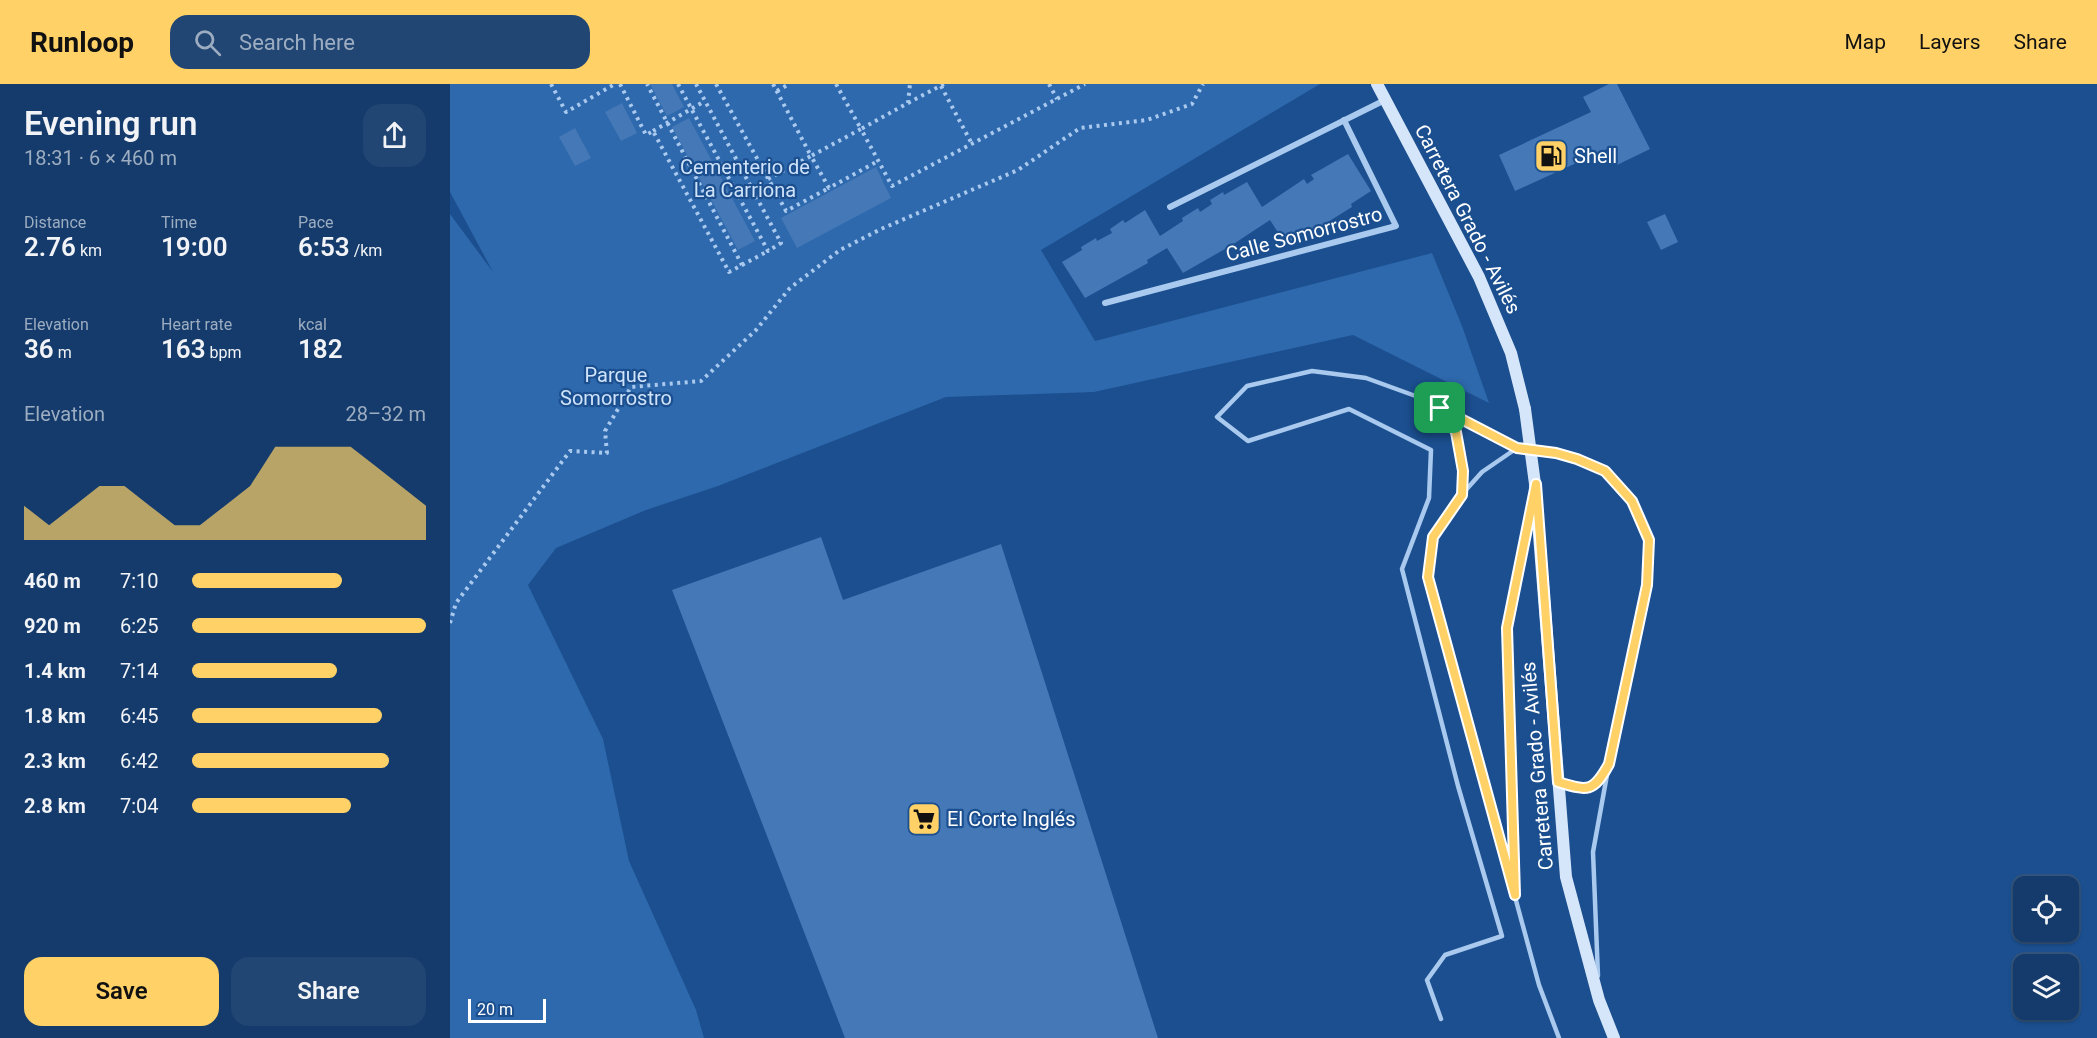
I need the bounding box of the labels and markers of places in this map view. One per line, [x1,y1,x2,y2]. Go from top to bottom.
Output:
fuel station icon: Shell [1533,138,1569,174]
place label: Shell [1574,144,1617,168]
pin [1414,382,1465,433]
supermarket icon: El Corte Inglés [906,801,942,837]
place label: El Corte Inglés [947,807,1076,831]

